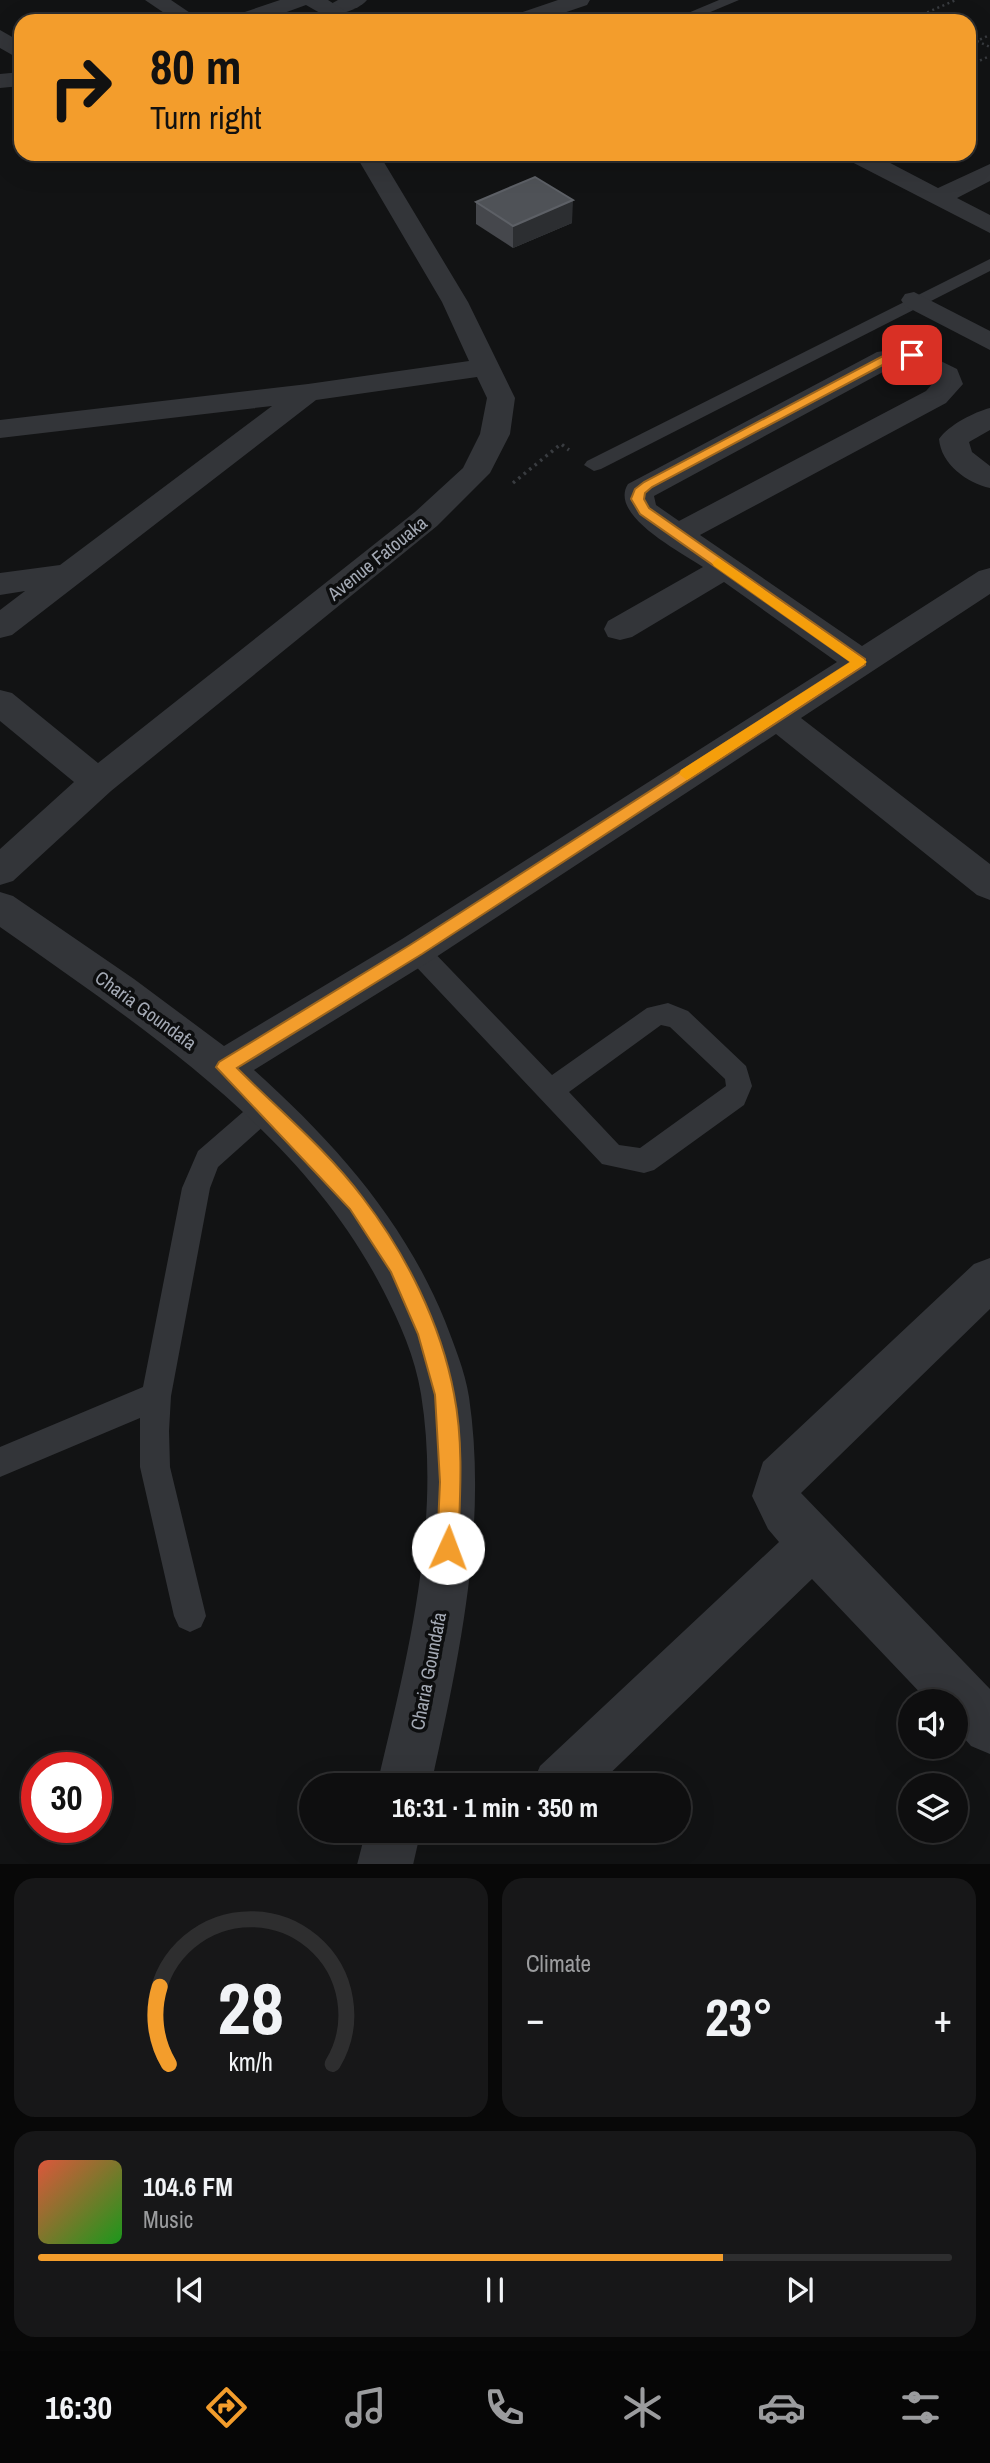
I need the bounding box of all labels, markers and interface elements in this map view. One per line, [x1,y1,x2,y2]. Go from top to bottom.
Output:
text: 80 m [150,33,242,99]
icon: right [35,42,126,133]
text: Turn right [150,96,262,139]
pin [882,325,942,385]
icon: arrive [893,336,931,374]
street label: Avenue Fatouaka [321,510,432,607]
street label: Charia Goundafa [90,964,202,1056]
position arrow [411,1511,485,1585]
street label: Charia Goundafa [404,1610,452,1732]
map controls [898,1689,968,1843]
button: sound [898,1689,968,1759]
speed limit sign: 30 [21,1752,112,1843]
button: layers [898,1773,968,1843]
text: 16:31 · 1 min · 350 m [392,1790,598,1825]
text: Climate [526,1948,591,1979]
text: 28 [218,1959,284,2057]
text: 23° [705,1982,773,2052]
text: − [526,1993,544,2044]
text: + [934,1993,952,2044]
text: km/h [229,2044,273,2078]
text: 104.6 FM [143,2169,233,2204]
text: Music [143,2204,193,2235]
icon: previous [171,2271,209,2309]
icon: pause [476,2271,514,2309]
icon: next [781,2271,819,2309]
icon: directions [202,2383,251,2432]
icon: music [341,2383,390,2432]
icon: phone [480,2383,529,2432]
icon: climate [618,2383,667,2432]
icon: car [757,2383,806,2432]
icon: filters [896,2383,945,2432]
text: 16:30 [45,2386,112,2429]

